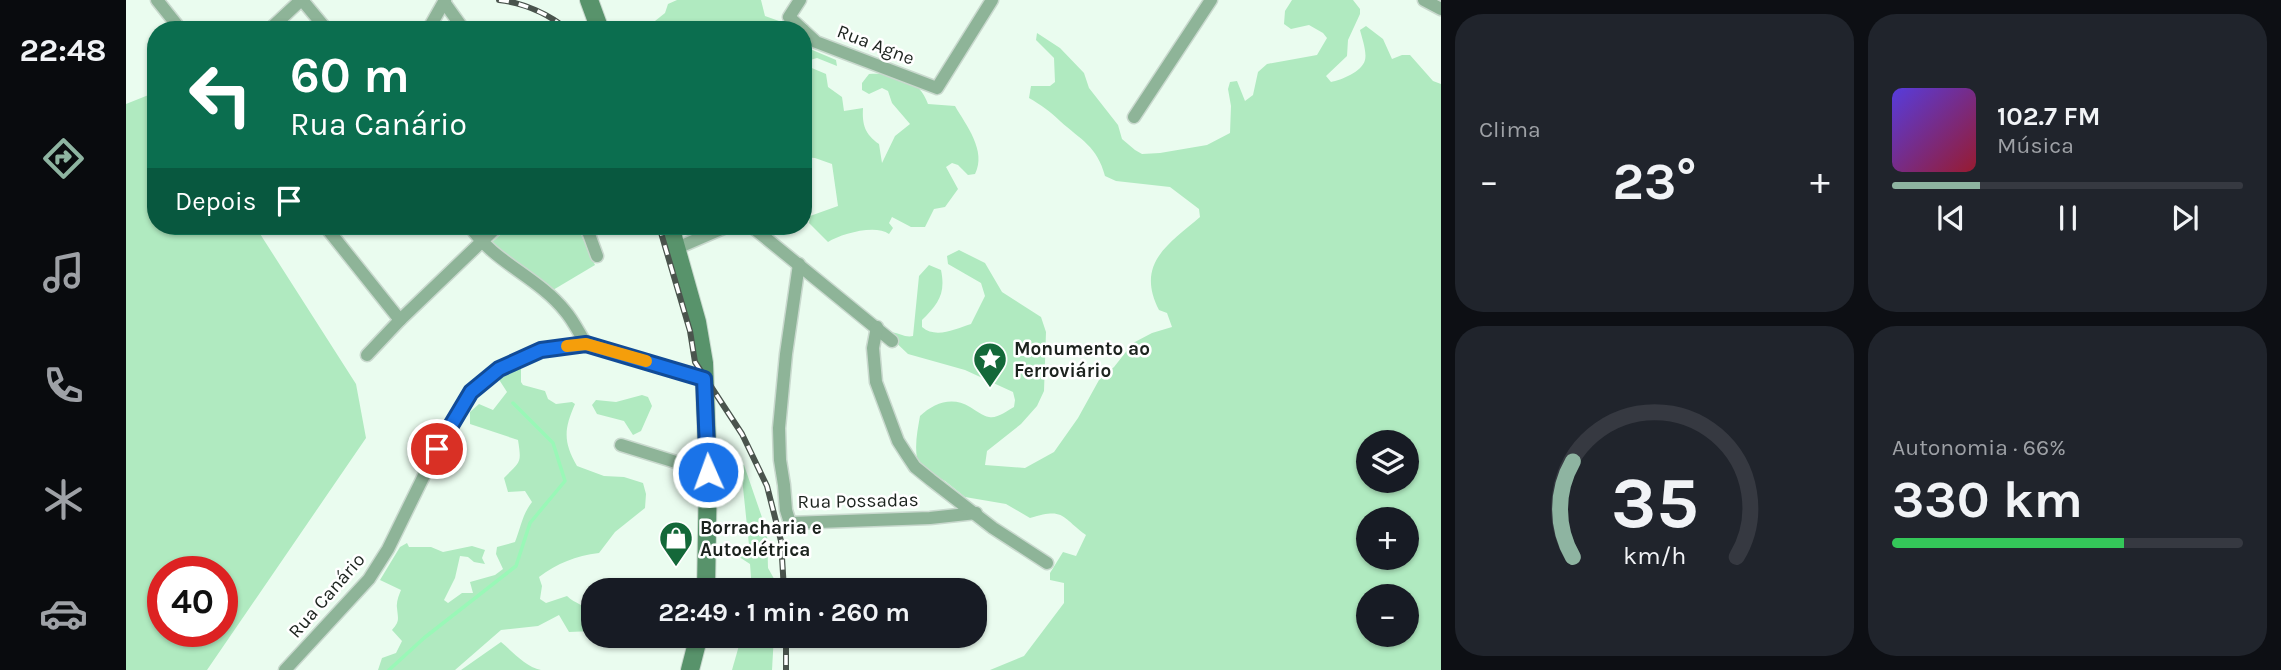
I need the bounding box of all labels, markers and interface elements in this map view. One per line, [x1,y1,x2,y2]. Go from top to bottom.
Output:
street label: Rua Agne [834,20,917,70]
text: 22:48 [19,32,107,69]
text: 60 m [290,47,410,104]
icon: left [175,49,266,140]
text: 102.7 FM [1997,101,2101,132]
text: Rua Canário [290,106,467,143]
text: Clima [1479,116,1541,143]
text: Música [1997,132,2074,159]
icon: directions [39,134,88,183]
text: 23° [1612,151,1697,212]
text: − [1479,159,1499,204]
text: + [1810,159,1830,204]
icon: arrive [270,182,308,220]
text: Depois [175,186,256,217]
icon: previous [1932,199,1970,237]
icon: pause [2049,199,2087,237]
icon: next [2166,199,2204,237]
icon: music [39,248,88,297]
place label: Monumento ao Ferroviário [1014,338,1150,382]
place icon: Monumento ao Ferroviário [971,340,1009,389]
icon: phone [39,361,88,410]
pin [407,419,467,479]
icon: arrive [418,430,456,468]
map controls [1356,430,1419,647]
button: layers [1356,430,1419,493]
text: Autonomia · 66% [1892,434,2066,461]
position arrow [671,435,745,509]
text: 35 [1611,460,1698,545]
text: 330 km [1892,469,2083,530]
icon: climate [39,475,88,524]
street label: Rua Possadas [797,489,919,513]
button: + [1356,507,1419,570]
place label: Borracharia e Autoelétrica [700,517,822,561]
shop icon: Borracharia e Autoelétrica [657,519,695,568]
text: km/h [1623,541,1686,570]
street label: Rua Canário [284,549,370,643]
speed limit sign: 40 [147,556,238,647]
button: − [1356,584,1419,647]
icon: car [39,589,88,638]
text: 22:49 · 1 min · 260 m [658,597,910,628]

